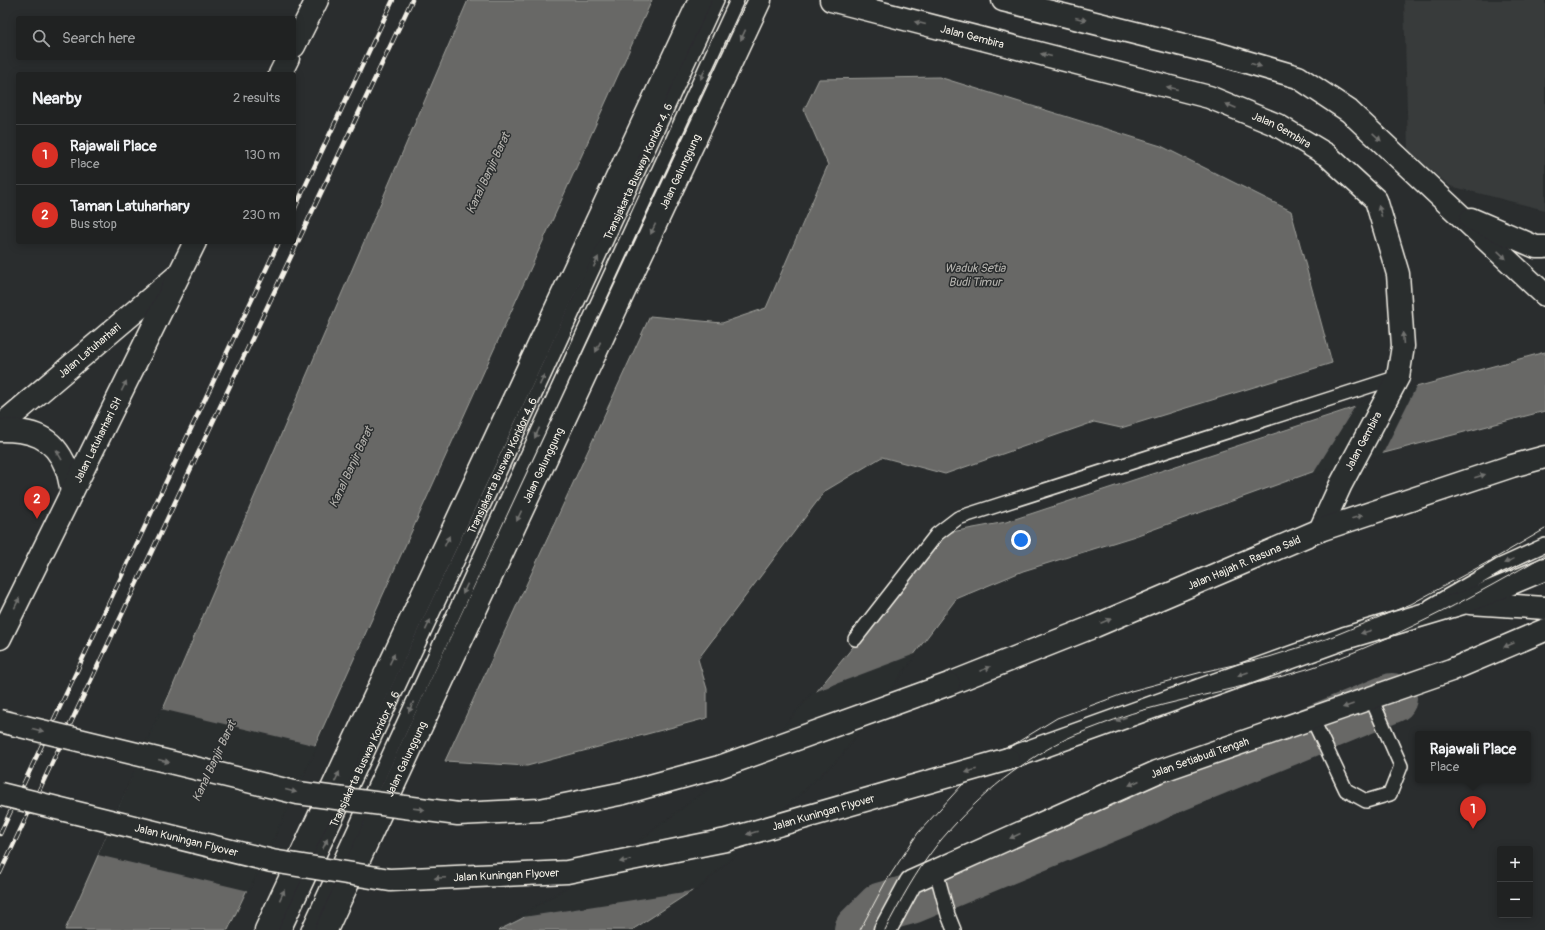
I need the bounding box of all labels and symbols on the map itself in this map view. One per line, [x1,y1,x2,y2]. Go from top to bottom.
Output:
one-way arrow [1075,17,1088,23]
one-way arrow [914,20,926,26]
street label: Jalan Gembira [939,22,1006,51]
one-way arrow [740,30,746,41]
one-way arrow [1039,52,1051,58]
one-way arrow [1251,62,1263,68]
one-way arrow [700,68,706,79]
one-way arrow [1165,84,1178,90]
street label: Transjakarta Busway Koridor 4, 6 [601,101,675,242]
one-way arrow [1225,103,1237,109]
street label: Jalan Gembira [1250,109,1313,151]
water label: Kanal Banjir Barat [463,129,514,216]
street label: Jalan Galunggung [657,132,704,212]
one-way arrow [1372,133,1382,142]
one-way arrow [1377,205,1383,217]
one-way arrow [650,224,656,235]
one-way arrow [1497,250,1507,260]
one-way arrow [593,257,599,268]
water label: Waduk Setia Budi Timur [945,261,1007,290]
street label: Jalan Latuharhari [56,321,123,381]
one-way arrow [1399,332,1406,344]
one-way arrow [595,341,601,353]
one-way arrow [539,375,545,386]
one-way arrow [121,380,127,391]
street label: Jalan Latuharhari SH [72,395,125,485]
street label: Transjakarta Busway Koridor 4, 6 [465,396,540,536]
street label: Jalan Gembira [1342,409,1384,473]
water label: Kanal Banjir Barat [326,423,377,510]
street label: Jalan Galunggung [520,425,567,505]
one-way arrow [534,427,540,439]
one-way arrow [55,450,63,460]
one-way arrow [1475,473,1487,479]
pin: 2 [24,486,50,519]
one-way arrow [516,510,522,521]
one-way arrow [1351,514,1363,520]
your location [1011,530,1031,550]
street label: Jalan Hajjah R. Rasuna Said [1186,533,1303,593]
one-way arrow [444,536,450,547]
one-way arrow [1504,558,1515,564]
one-way arrow [462,584,468,595]
one-way arrow [14,597,20,609]
one-way arrow [1100,618,1112,624]
one-way arrow [425,619,431,631]
one-way arrow [1360,629,1372,635]
one-way arrow [1503,642,1515,648]
one-way arrow [389,653,395,665]
one-way arrow [979,666,991,672]
one-way arrow [1237,672,1249,678]
street label: Transjakarta Busway Koridor 4, 6 [327,689,402,829]
one-way arrow [408,702,414,713]
one-way arrow [1342,703,1354,709]
one-way arrow [1115,716,1127,722]
water label: Kanal Banjir Barat [189,717,240,804]
street label: Jalan Galunggung [383,719,430,799]
one-way arrow [32,727,44,733]
street label: Jalan Setiabudi Tengah [1148,735,1251,781]
one-way arrow [158,758,170,764]
one-way arrow [965,768,977,774]
one-way arrow [334,771,340,782]
one-way arrow [1128,780,1139,786]
one-way arrow [284,789,297,795]
street label: Jalan Kuningan Flyover [770,792,876,834]
pin: 1 [1460,796,1486,829]
one-way arrow [413,806,425,813]
street label: Jalan Kuningan Flyover [133,821,239,859]
one-way arrow [745,830,757,836]
one-way arrow [1009,833,1021,839]
one-way arrow [322,838,328,850]
one-way arrow [618,858,631,864]
street label: Jalan Kuningan Flyover [453,866,560,884]
one-way arrow [434,874,446,881]
one-way arrow [279,889,285,900]

